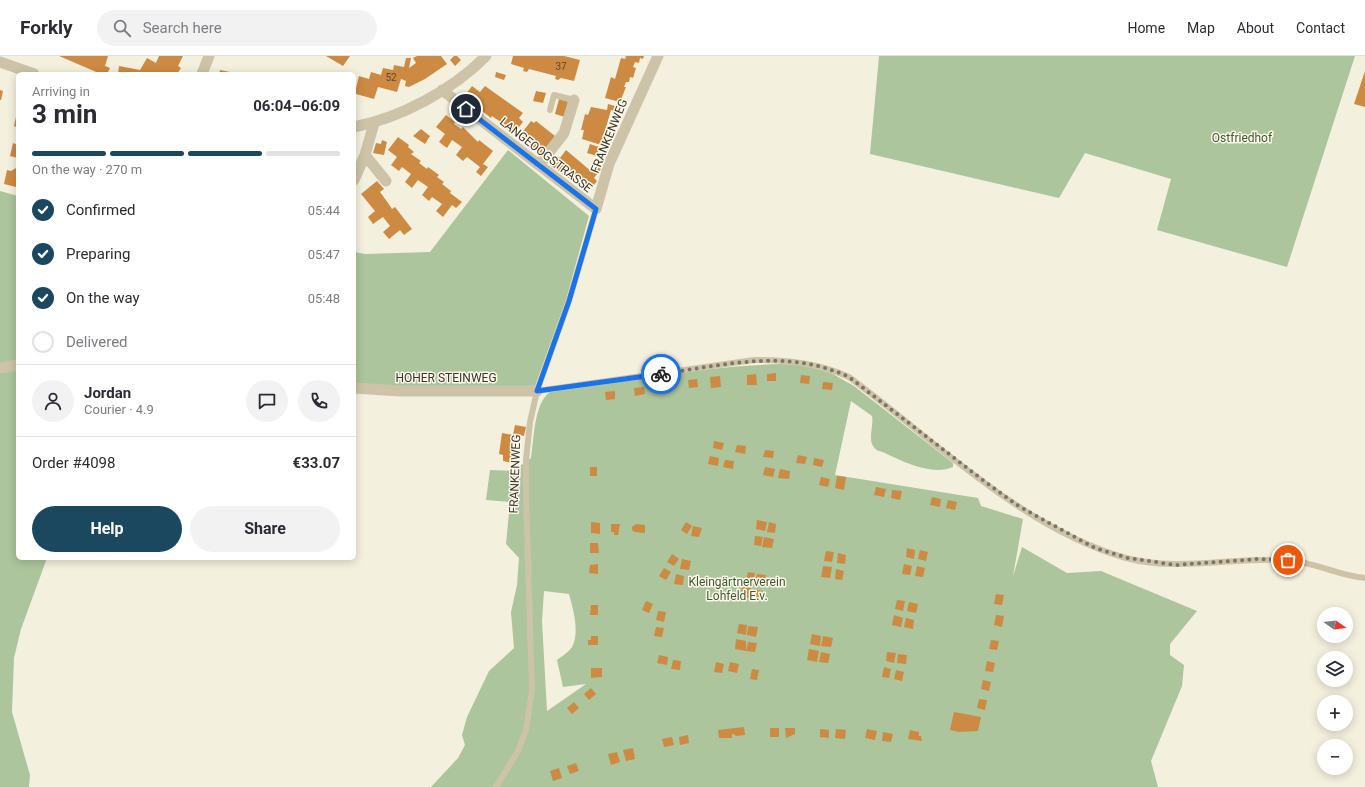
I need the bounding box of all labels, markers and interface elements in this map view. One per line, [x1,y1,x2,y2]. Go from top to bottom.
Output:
search box [97,10,377,46]
text: Forkly [20,16,73,39]
icon: search [111,17,133,39]
text: Search here [143,19,222,37]
text: Home [1127,20,1165,36]
text: Map [1187,20,1215,36]
text: About [1237,20,1274,36]
text: Contact [1296,20,1345,36]
house number: 37 [555,61,567,72]
house number: 52 [385,72,397,83]
text: Arriving in [32,84,90,99]
pin [449,92,483,126]
text: 06:04–06:09 [253,97,340,115]
street label: FRANKENWEG [588,97,630,175]
icon: home [455,98,477,120]
text: 3 min [32,99,97,129]
street label: LANGEOOGSTRASSE [497,115,595,195]
park label: Ostfriedhof [1212,131,1273,145]
text: On the way · 270 m [32,162,142,177]
icon: check [32,199,54,221]
text: Confirmed [66,201,136,219]
text: 05:44 [308,203,340,218]
icon: check [32,243,54,265]
text: Preparing [66,245,130,263]
text: 05:47 [308,247,340,262]
icon: check [32,287,54,309]
text: On the way [66,289,140,307]
text: 05:48 [308,291,340,306]
text: Delivered [66,333,128,351]
courier [641,354,681,394]
icon: bike [650,363,672,385]
street label: HOHER STEINWEG [395,371,497,385]
button: person [32,380,74,422]
button: chat [246,380,288,422]
button: phone [298,380,340,422]
text: Jordan [84,384,131,402]
text: Courier · 4.9 [84,402,154,417]
street label: FRANKENWEG [507,434,523,514]
text: Order #4098 [32,454,115,472]
text: €33.07 [293,454,340,472]
button: Help [32,506,182,552]
button: Share [190,506,340,552]
pin [1271,543,1305,577]
icon: bag [1277,549,1299,571]
park label: Kleingärtnerverein Lohfeld E.v. [688,575,786,603]
north arrow [1317,607,1353,643]
map controls [1317,607,1353,775]
button: layers [1317,651,1353,687]
button: + [1317,695,1353,731]
button: − [1317,739,1353,775]

